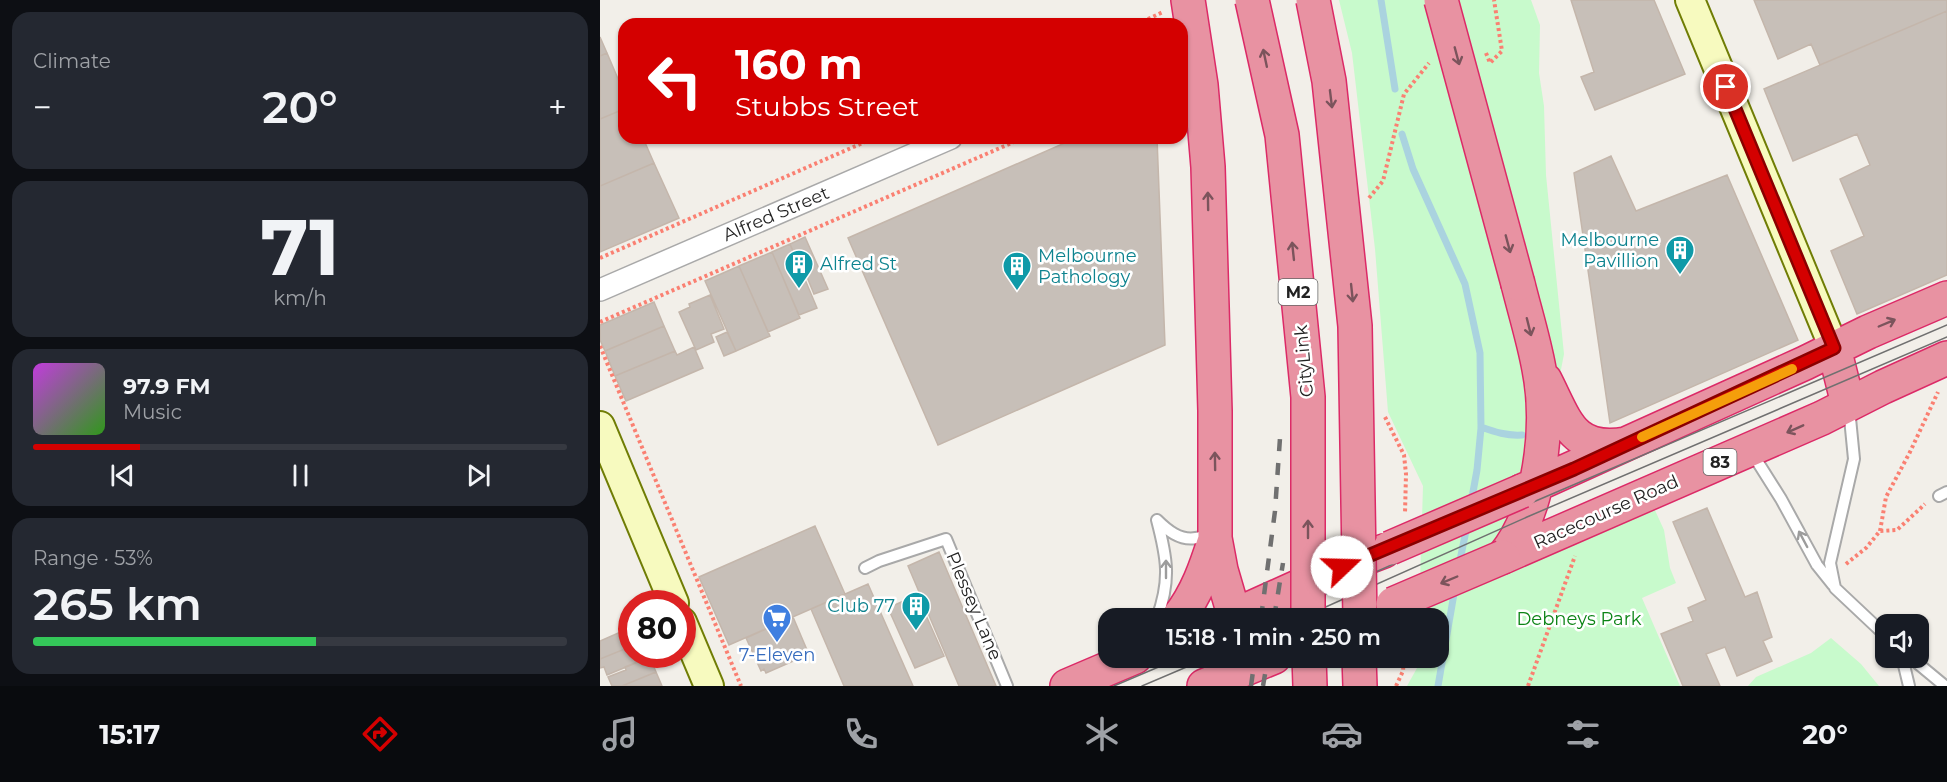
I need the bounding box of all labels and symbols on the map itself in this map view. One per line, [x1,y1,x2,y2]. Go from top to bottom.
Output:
one-way arrow [1452,46,1463,65]
one-way arrow [1259,49,1270,68]
pin [1700,61,1751,112]
one-way arrow [1326,88,1337,108]
street label: Alfred Street [720,182,832,246]
one-way arrow [1203,191,1214,211]
place label: Melbourne Pavillion [1560,229,1659,272]
building icon: Melbourne Pavillion [1664,234,1696,276]
one-way arrow [1502,235,1514,254]
one-way arrow [1288,241,1299,261]
place label: Melbourne Pathology [1038,245,1137,288]
building icon: Alfred St [783,248,815,290]
building icon: Melbourne Pathology [1001,250,1033,292]
place label: Alfred St [820,253,897,275]
road number: M2 [1278,279,1318,305]
one-way arrow [1347,282,1358,302]
one-way arrow [1524,317,1535,337]
one-way arrow [1878,317,1896,328]
street label: CityLink [1290,324,1318,398]
one-way arrow [1787,424,1805,436]
road number: 83 [1704,449,1736,475]
one-way arrow [1210,452,1221,472]
street label: Racecourse Road [1530,470,1682,554]
one-way arrow [1302,519,1314,539]
one-way arrow [1797,531,1809,548]
position arrow [1310,535,1374,599]
street label: Plessey Lane [941,548,1007,664]
one-way arrow [1160,559,1172,579]
one-way arrow [1441,575,1459,586]
speed limit sign: 80 [618,590,696,668]
building icon: Club 77 [900,590,932,632]
place label: Club 77 [827,595,895,617]
supermarket icon: 7-Eleven [761,602,793,644]
park label: Debneys Park [1516,608,1642,630]
place label: 7-Eleven [739,644,815,666]

